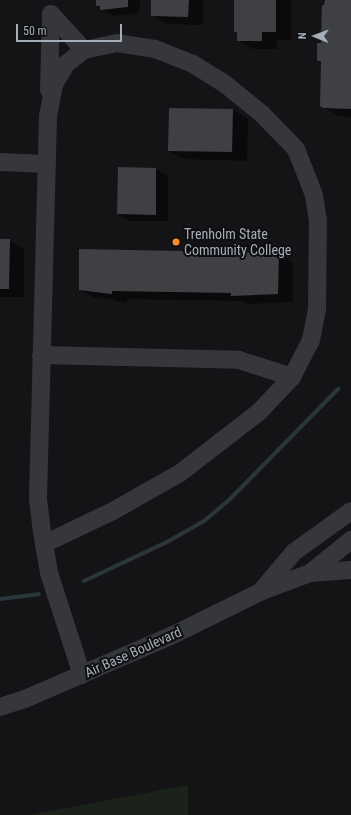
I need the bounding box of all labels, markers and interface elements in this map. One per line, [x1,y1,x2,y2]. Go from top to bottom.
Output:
scale bar [18,16,124,42]
north arrow [295,16,335,56]
text: 50 m [23,24,47,38]
text: N [296,32,309,39]
place label: Trenholm State Community College [184,226,291,258]
marker: Trenholm State Community College [171,237,181,247]
street label: Air Base Boulevard [82,623,184,681]

